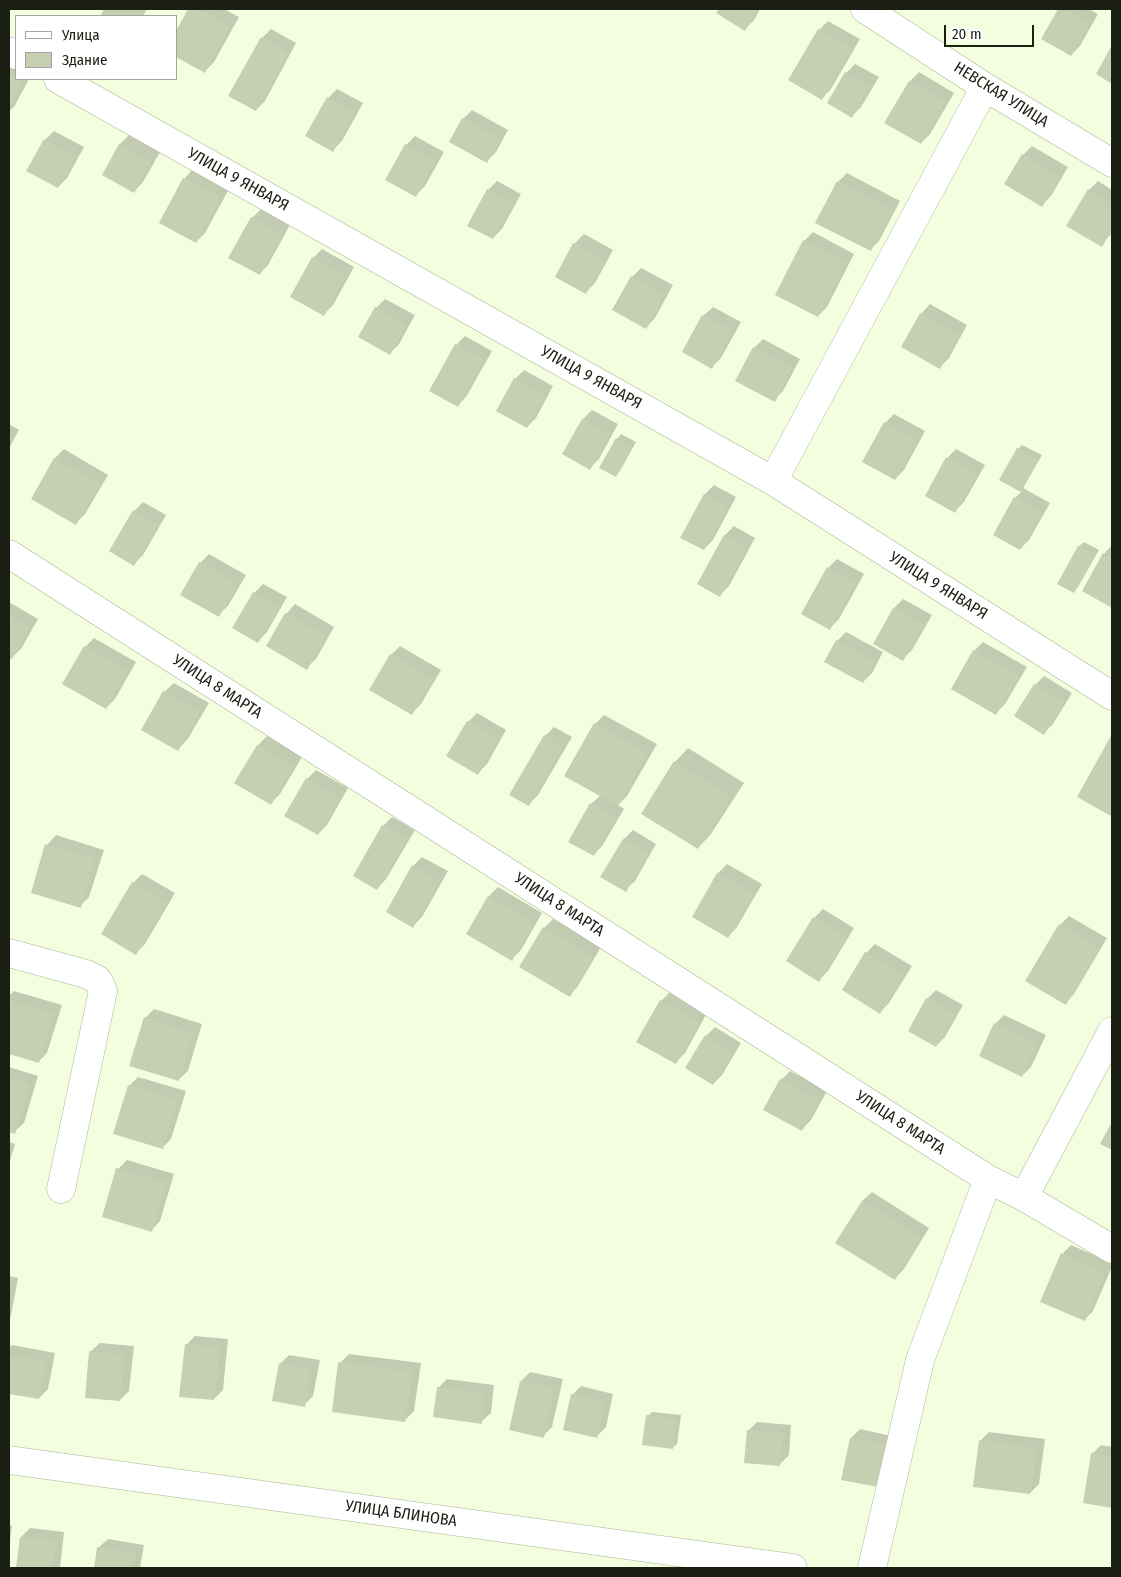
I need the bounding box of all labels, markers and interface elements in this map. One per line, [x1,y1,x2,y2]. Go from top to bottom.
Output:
legend [15,15,178,80]
scale bar [946,15,1036,47]
text: 20 m [952,25,982,43]
text: Улица [62,26,100,44]
text: Здание [62,51,108,69]
street label: НЕВСКАЯ УЛИЦА [950,58,1052,132]
street label: УЛИЦА 9 ЯНВАРЯ [184,144,292,216]
street label: УЛИЦА 9 ЯНВАРЯ [537,342,645,414]
street label: УЛИЦА 9 ЯНВАРЯ [885,548,991,624]
street label: УЛИЦА 8 МАРТА [169,651,265,723]
street label: УЛИЦА 8 МАРТА [511,869,607,941]
street label: УЛИЦА 8 МАРТА [852,1087,948,1159]
street label: УЛИЦА БЛИНОВА [344,1497,458,1531]

